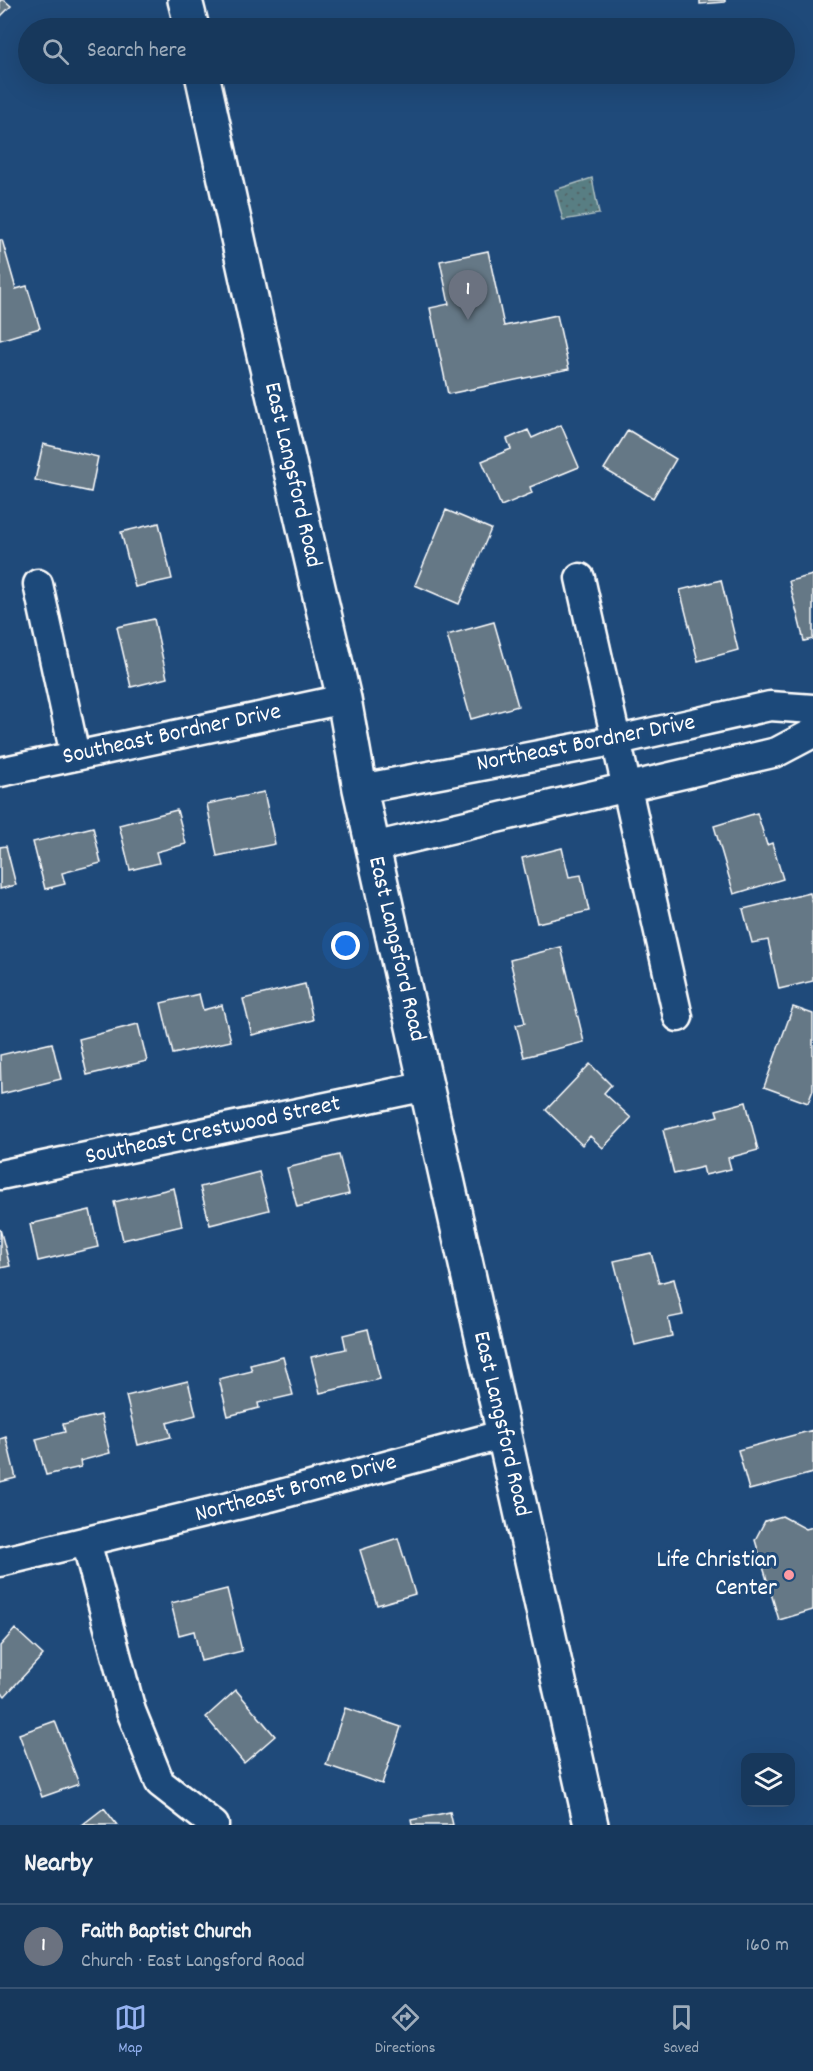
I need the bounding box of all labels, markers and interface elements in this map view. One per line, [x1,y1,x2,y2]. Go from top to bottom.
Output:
search box [18,18,795,84]
icon: search [39,35,72,68]
text: Search here [87,36,186,67]
pin: 1 [448,270,488,320]
street label: East Langsford Road [254,379,330,571]
street label: Southeast Bordner Drive [60,695,284,775]
street label: Northeast Bordner Drive [474,706,698,782]
street label: East Langsford Road [358,853,434,1045]
your location [331,931,360,960]
street label: Southeast Crestwood Street [82,1087,344,1175]
street label: East Langsford Road [463,1328,539,1520]
street label: Northeast Brome Drive [191,1446,401,1532]
place label: Life Christian Center [656,1544,777,1606]
marker: Life Christian Center [782,1568,796,1582]
map controls [741,1753,795,1807]
button: layers [741,1753,795,1807]
text: Nearby [24,1846,92,1883]
text: Faith Baptist Church [81,1917,251,1948]
text: 1 [41,1932,46,1960]
text: 160 m [746,1932,789,1960]
text: Church · East Langsford Road [81,1948,305,1976]
tab: Map [114,2001,147,2060]
tab: Directions [375,2001,435,2060]
tab: Saved [663,2001,699,2060]

